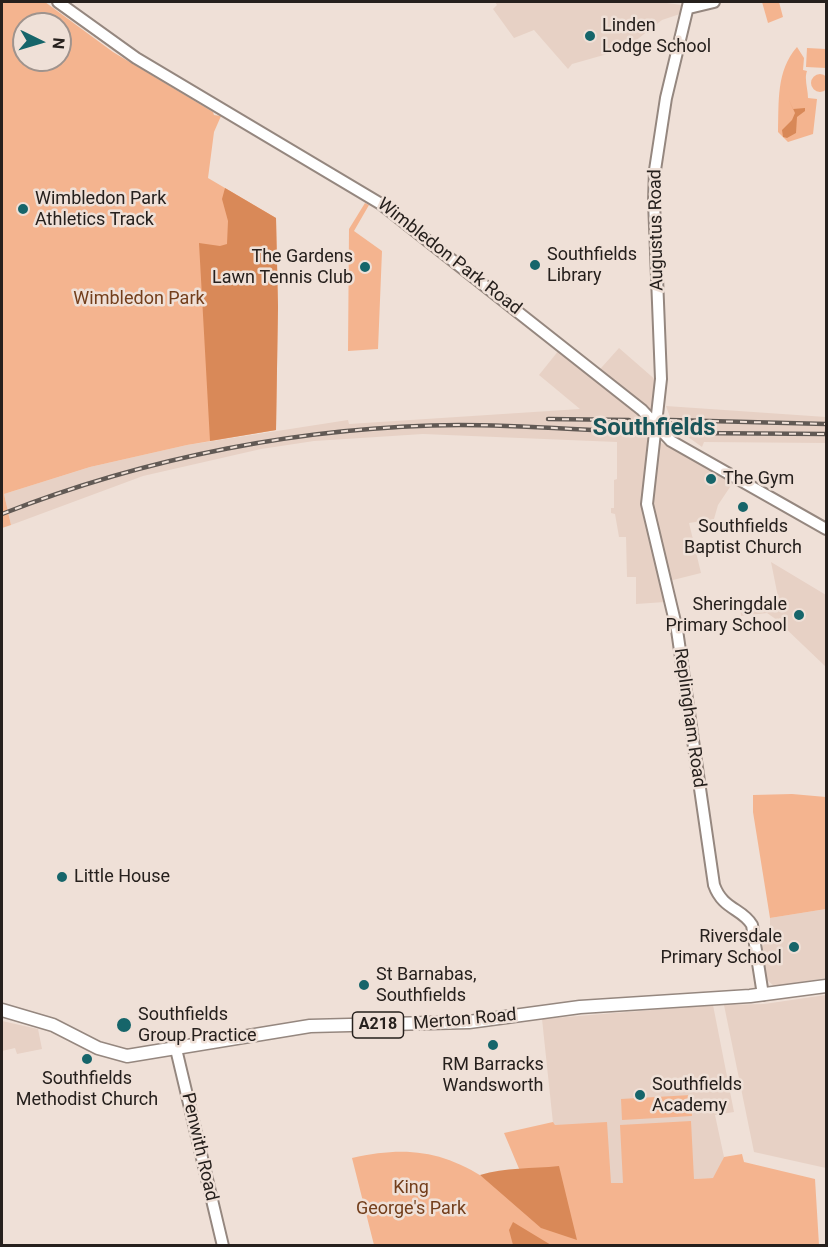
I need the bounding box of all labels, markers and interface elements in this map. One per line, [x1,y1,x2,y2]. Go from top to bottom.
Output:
north arrow [12,12,72,72]
place label: Linden Lodge School [602,15,711,57]
marker: Linden Lodge School [583,29,597,43]
text: N [48,37,68,50]
street label: Augustus Road [645,169,669,291]
place label: Wimbledon Park Athletics Track [35,188,166,230]
street label: Wimbledon Park Road [373,194,525,320]
marker: Wimbledon Park Athletics Track [16,202,30,216]
place label: Southfields Library [547,244,637,286]
place label: The Gardens Lawn Tennis Club [212,246,353,288]
marker: Southfields Library [528,258,542,272]
marker: The Gardens Lawn Tennis Club [358,260,372,274]
park label: Wimbledon Park [73,288,205,310]
district label: Southfields [592,415,716,443]
place label: The Gym [723,468,794,490]
marker: The Gym [704,472,718,486]
marker: Southfields Baptist Church [736,500,750,514]
place label: Southfields Baptist Church [684,516,802,558]
place label: Sheringdale Primary School [665,594,787,636]
marker: Sheringdale Primary School [792,608,806,622]
street label: Replingham Road [669,647,709,789]
place label: Little House [74,866,170,888]
marker: Little House [55,870,69,884]
place label: Riversdale Primary School [660,926,782,968]
marker: Riversdale Primary School [787,940,801,954]
place label: St Barnabas, Southfields [376,964,477,1006]
marker: St Barnabas, Southfields [357,978,371,992]
place label: Southfields Group Practice [138,1004,256,1046]
street label: Merton Road [413,1005,517,1035]
road number: A218 [352,1012,404,1038]
marker: Southfields Group Practice [115,1016,133,1034]
marker: RM Barracks Wandsworth [486,1038,500,1052]
marker: Southfields Methodist Church [80,1052,94,1066]
place label: RM Barracks Wandsworth [442,1054,544,1096]
place label: Southfields Methodist Church [16,1068,158,1110]
place label: Southfields Academy [652,1074,742,1116]
marker: Southfields Academy [633,1088,647,1102]
street label: Penwith Road [176,1091,222,1203]
park label: King George's Park [356,1177,466,1220]

